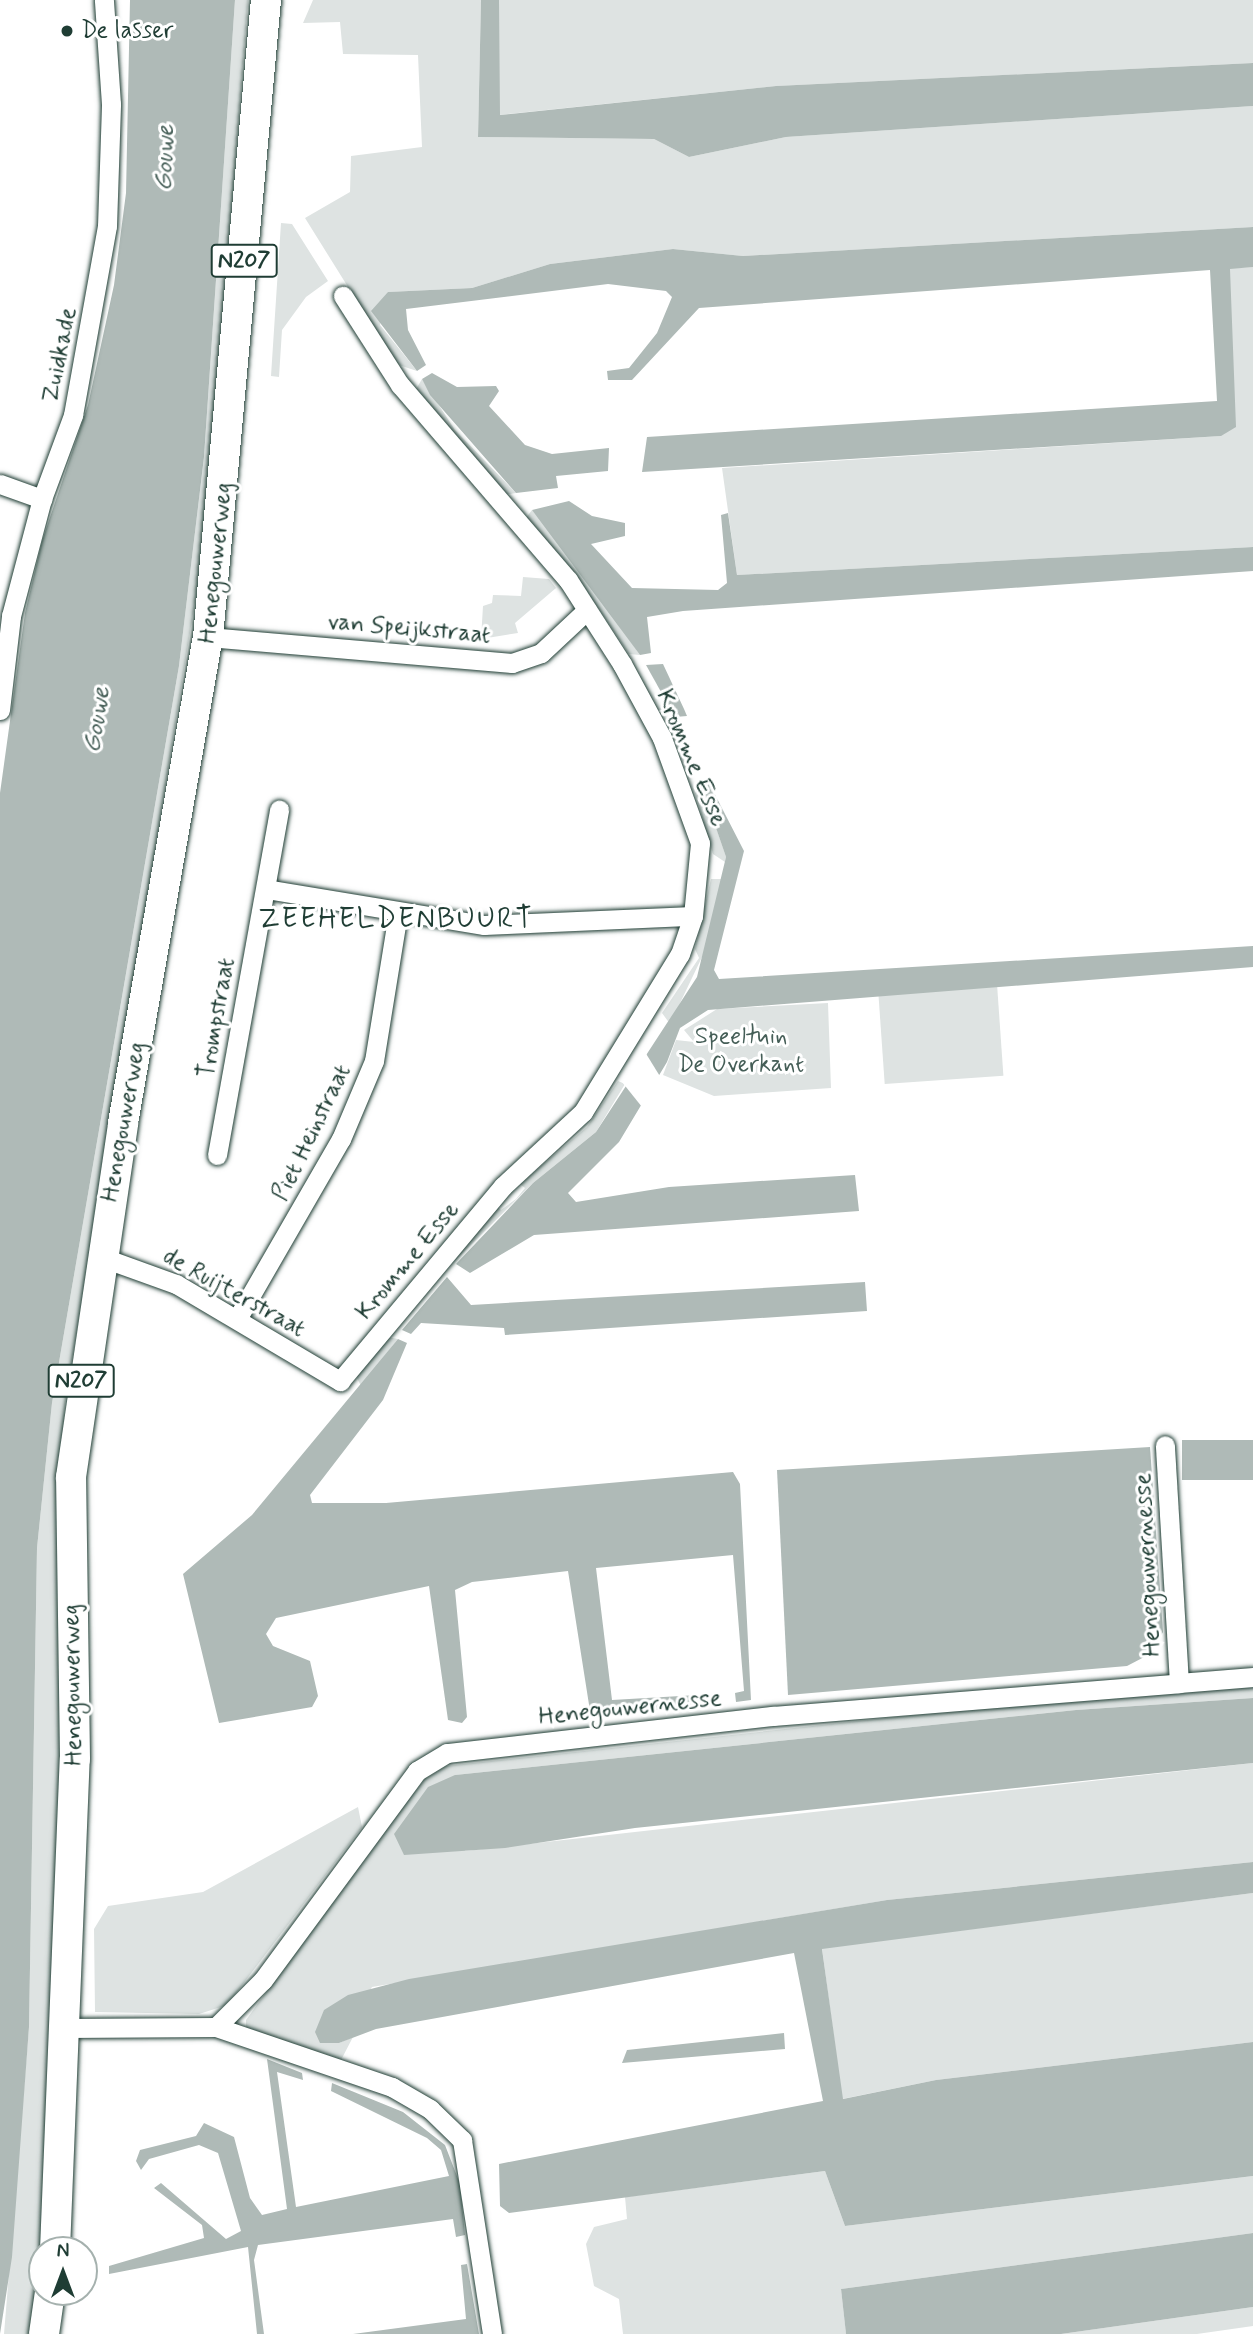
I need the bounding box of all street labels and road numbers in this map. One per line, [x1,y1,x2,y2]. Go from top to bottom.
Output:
road number: N207 [209,242,279,280]
street label: Zuidkade [37,305,83,405]
street label: Henegouwerweg [193,481,239,645]
street label: van Speijkstraat [326,607,492,651]
street label: Kromme Esse [650,687,732,829]
street label: Trompstraat [192,956,242,1080]
street label: Henegouwerweg [96,1040,152,1204]
street label: Piet Heinstraat [267,1060,357,1206]
street label: Kromme Esse [351,1197,465,1325]
street label: de Ruijterstraat [157,1241,311,1345]
road number: N207 [46,1362,116,1400]
street label: Henegouwernesse [1129,1473,1167,1657]
street label: Henegouwerweg [57,1604,89,1766]
street label: Henegouwernesse [537,1684,723,1732]

